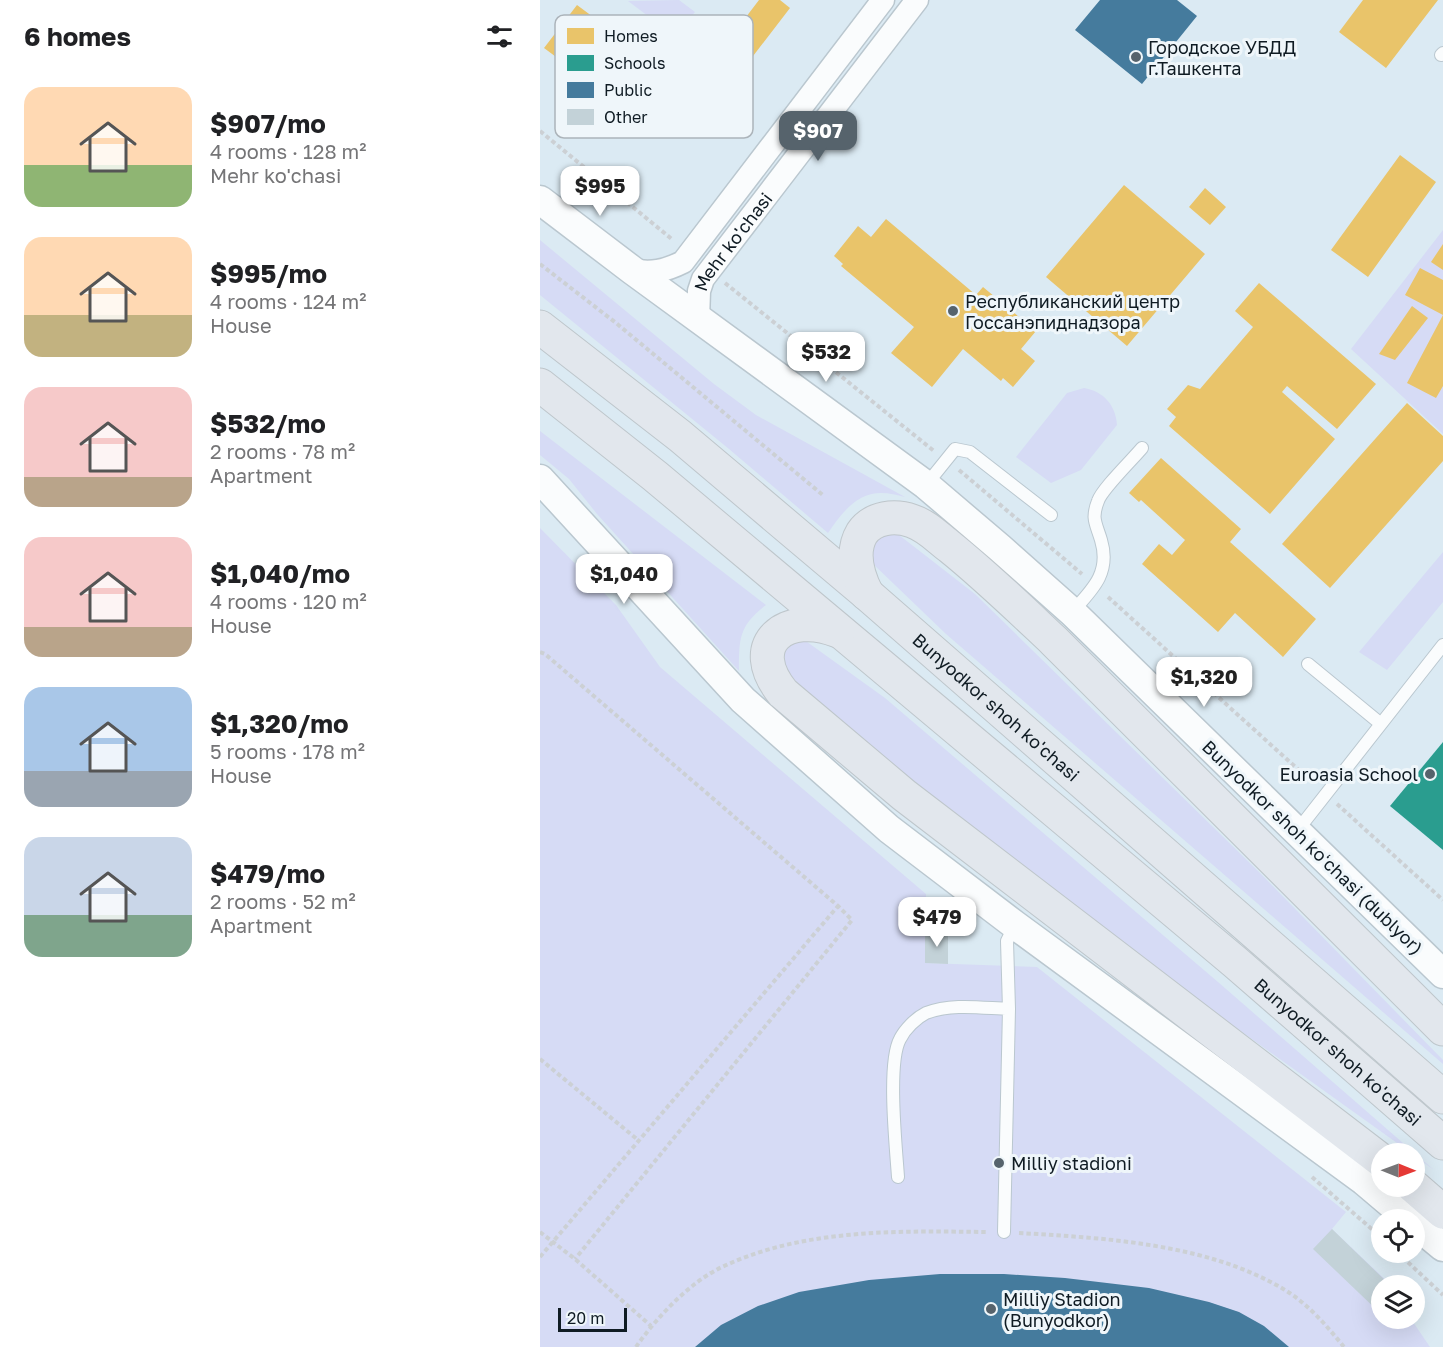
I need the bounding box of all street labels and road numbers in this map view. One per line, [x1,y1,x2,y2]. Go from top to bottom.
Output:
street label: Mehr ko'chasi [689,188,777,294]
street label: Bunyodkor shoh ko'chasi [908,628,1084,786]
street label: Bunyodkor shoh koʻchasi (dublyor) [1198,735,1428,959]
street label: Bunyodkor shoh ko'chasi [1250,973,1426,1130]

